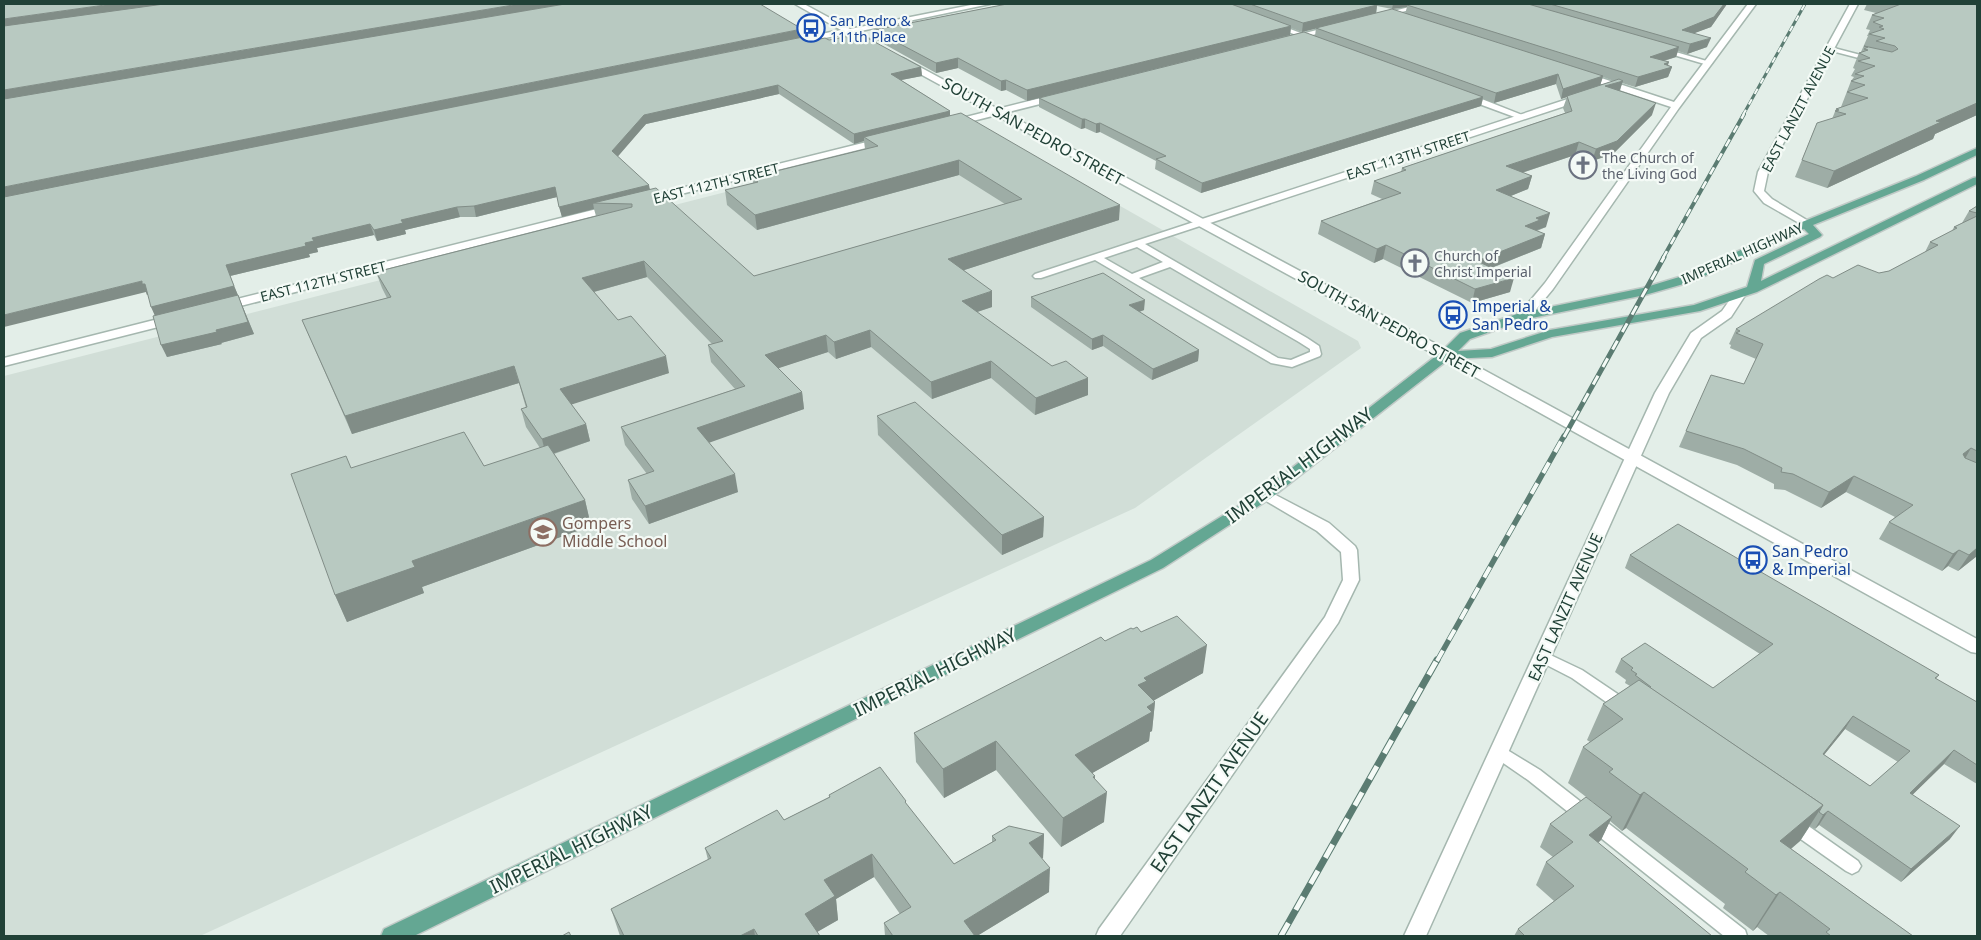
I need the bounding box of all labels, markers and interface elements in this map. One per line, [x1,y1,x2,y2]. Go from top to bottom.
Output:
place label: San Pedro & 111th Place [830,11,911,46]
bus stop icon: San Pedro & 111th Place [796,13,826,43]
street label: EAST LANZIT AVENUE [1757,43,1839,175]
street label: SOUTH SAN PEDRO STREET [938,72,1128,190]
street label: EAST 113TH STREET [1344,126,1473,184]
place label: The Church of the Living God [1602,148,1697,183]
church icon: The Church of the Living God [1568,150,1598,180]
street label: EAST 112TH STREET [651,158,781,208]
street label: IMPERIAL HIGHWAY [1678,218,1806,288]
place label: Church of Christ Imperial [1434,246,1532,281]
church icon: Church of Christ Imperial [1400,248,1430,278]
street label: EAST 112TH STREET [258,256,388,306]
street label: SOUTH SAN PEDRO STREET [1294,265,1484,383]
place label: Imperial & San Pedro [1472,295,1551,335]
bus stop icon: Imperial & San Pedro [1438,300,1468,330]
street label: IMPERIAL HIGHWAY [1220,401,1378,529]
place label: Gompers Middle School [562,512,667,552]
school or university icon: Gompers Middle School [528,517,558,547]
street label: EAST LANZIT AVENUE [1522,529,1608,685]
place label: San Pedro & Imperial [1772,540,1851,580]
bus stop icon: San Pedro & Imperial [1738,545,1768,575]
street label: IMPERIAL HIGHWAY [849,621,1021,723]
street label: EAST LANZIT AVENUE [1144,707,1274,877]
street label: IMPERIAL HIGHWAY [485,798,657,900]

